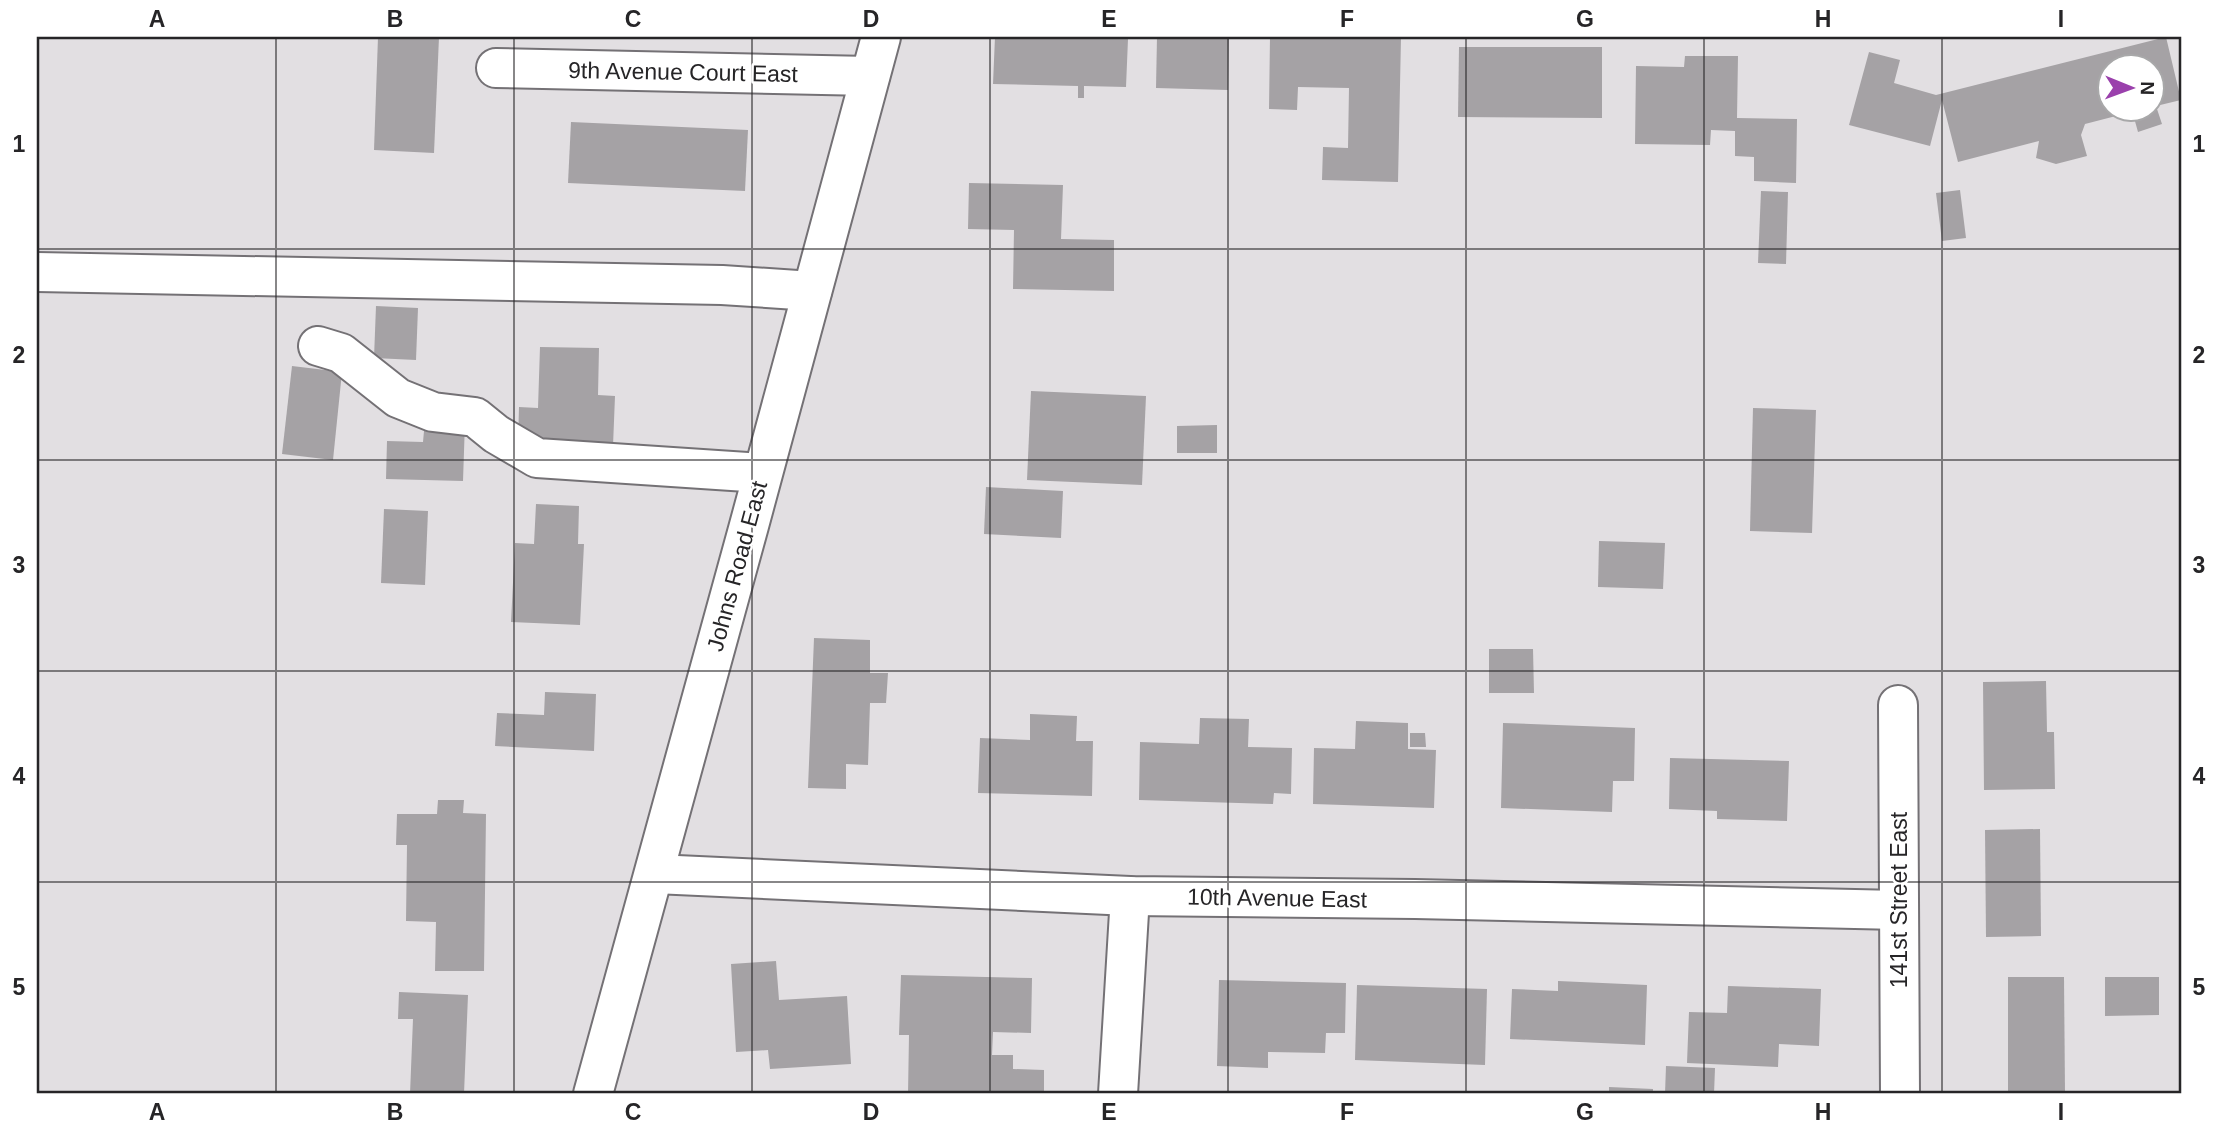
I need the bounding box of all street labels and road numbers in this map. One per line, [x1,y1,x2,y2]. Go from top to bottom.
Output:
street label: 9th Avenue Court East [568,57,799,87]
street label: Johns Road East [702,477,772,654]
street label: 141st Street East [1886,811,1912,988]
street label: 10th Avenue East [1187,883,1368,913]

